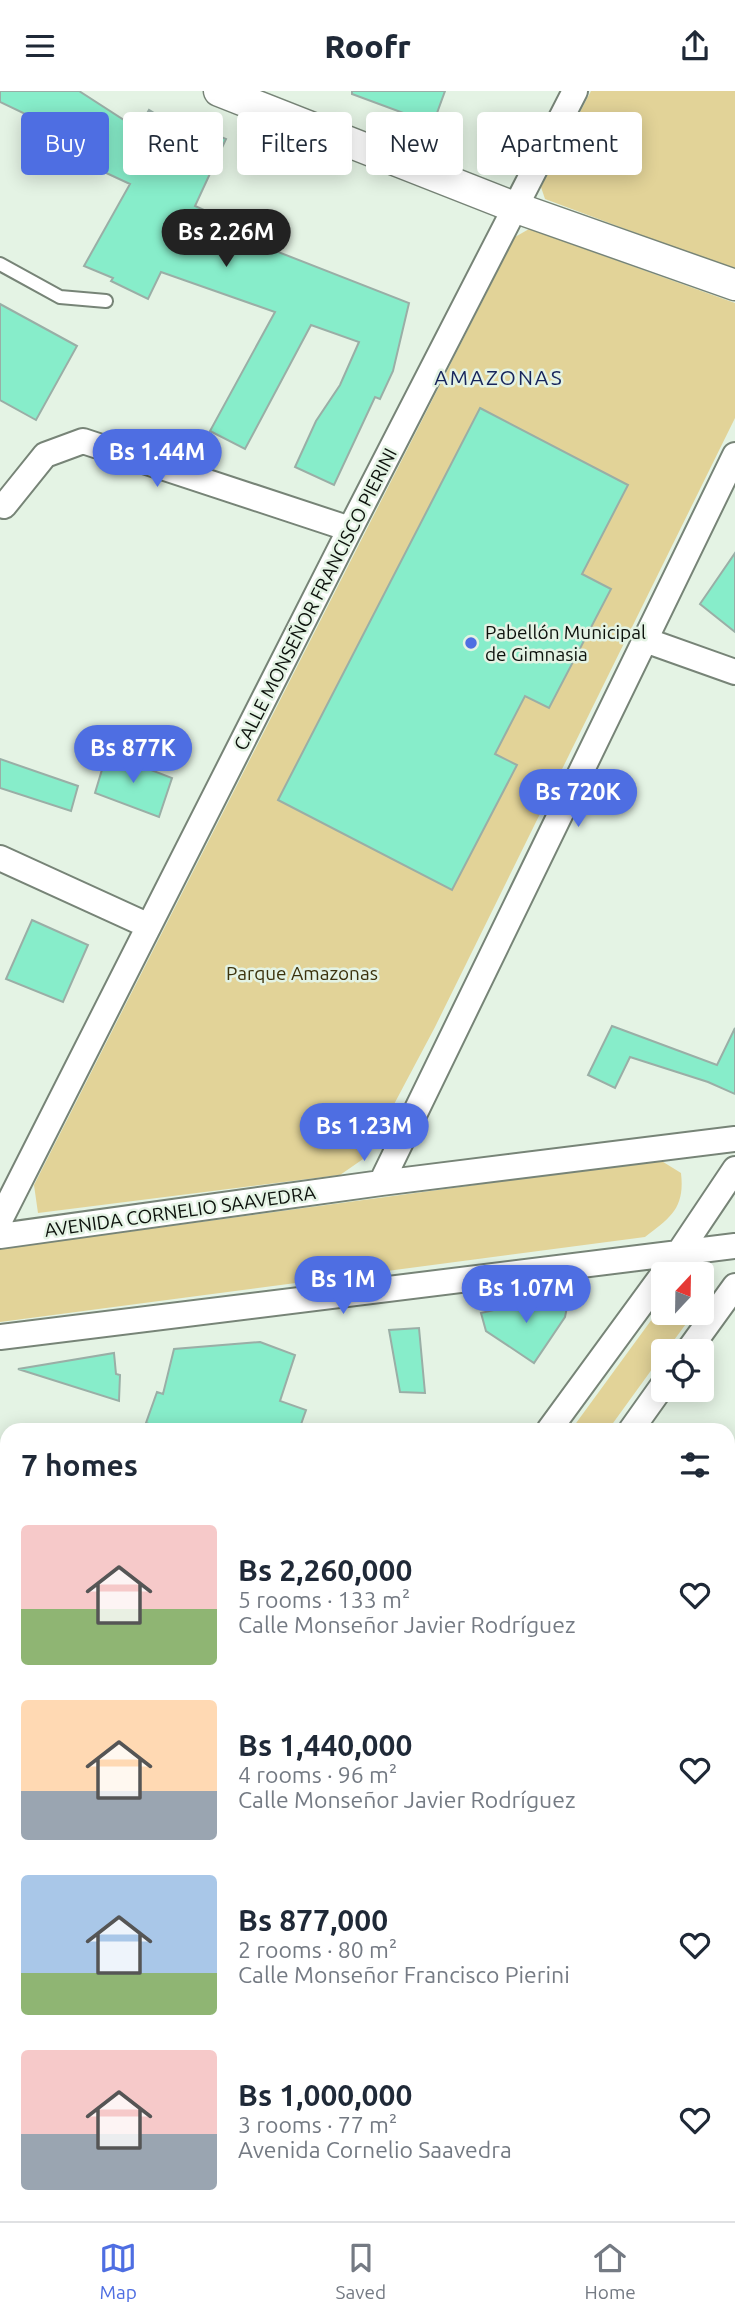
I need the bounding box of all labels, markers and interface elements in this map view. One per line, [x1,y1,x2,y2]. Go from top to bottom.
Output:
icon: menu [21,27,59,65]
icon: share [676,27,714,65]
text: Roofr [324,28,411,64]
chip: Buy [21,112,109,175]
chip: Rent [123,112,223,175]
chip: Filters [237,112,352,175]
chip: New [366,112,463,175]
chip: Apartment [477,112,642,175]
pin: Bs 2.26M [154,209,298,269]
text: Bs 2.26M [178,219,274,244]
district label: AMAZONAS [434,365,564,389]
pin: Bs 1.44M [85,429,229,489]
text: Bs 1.44M [109,439,205,464]
street label: CALLE MONSEÑOR FRANCISCO PIERINI [229,444,401,754]
place label: Pabellón Municipal de Gimnasia [485,621,646,665]
marker: Pabellón Municipal de Gimnasia [463,635,479,651]
pin: Bs 877K [68,725,198,785]
text: Bs 877K [90,735,176,760]
pin: Bs 720K [513,769,643,829]
text: Bs 720K [535,779,621,804]
park label: Parque Amazonas [226,962,378,984]
pin: Bs 1.23M [292,1103,436,1163]
text: Bs 1.23M [316,1113,412,1138]
street label: AVENIDA CORNELIO SAAVEDRA [43,1181,318,1241]
pin: Bs 1M [294,1257,392,1316]
north arrow [651,1262,714,1325]
map controls [651,1262,714,1402]
pin: Bs 1.07M [454,1265,598,1325]
text: Bs 1M [311,1266,376,1291]
text: Bs 1.07M [478,1275,574,1300]
button: locate [651,1339,714,1402]
icon: filters [676,1446,714,1484]
text: 7 homes [21,1448,138,1482]
icon: home [77,1553,161,1637]
text: Bs 2,260,000 [238,1553,412,1587]
icon: heart [676,1576,714,1614]
text: 5 rooms · 133 m² [238,1587,410,1612]
text: Calle Monseñor Javier Rodríguez [238,1612,576,1637]
icon: home [77,1728,161,1812]
text: Bs 1,440,000 [238,1728,412,1762]
icon: heart [676,1751,714,1789]
text: 4 rooms · 96 m² [238,1762,397,1787]
text: Calle Monseñor Javier Rodríguez [238,1787,576,1812]
icon: home [77,1903,161,1987]
text: Bs 877,000 [238,1903,388,1937]
icon: heart [676,1926,714,1964]
text: 2 rooms · 80 m² [238,1937,397,1962]
text: Calle Monseñor Francisco Pierini [238,1962,570,1987]
icon: home [77,2078,161,2162]
text: Bs 1,000,000 [238,2078,412,2112]
icon: heart [676,2101,714,2139]
text: 3 rooms · 77 m² [238,2112,397,2137]
text: Avenida Cornelio Saavedra [238,2137,512,2162]
tab: Map [99,2239,137,2303]
tab: Saved [336,2239,386,2303]
tab: Home [585,2239,636,2303]

